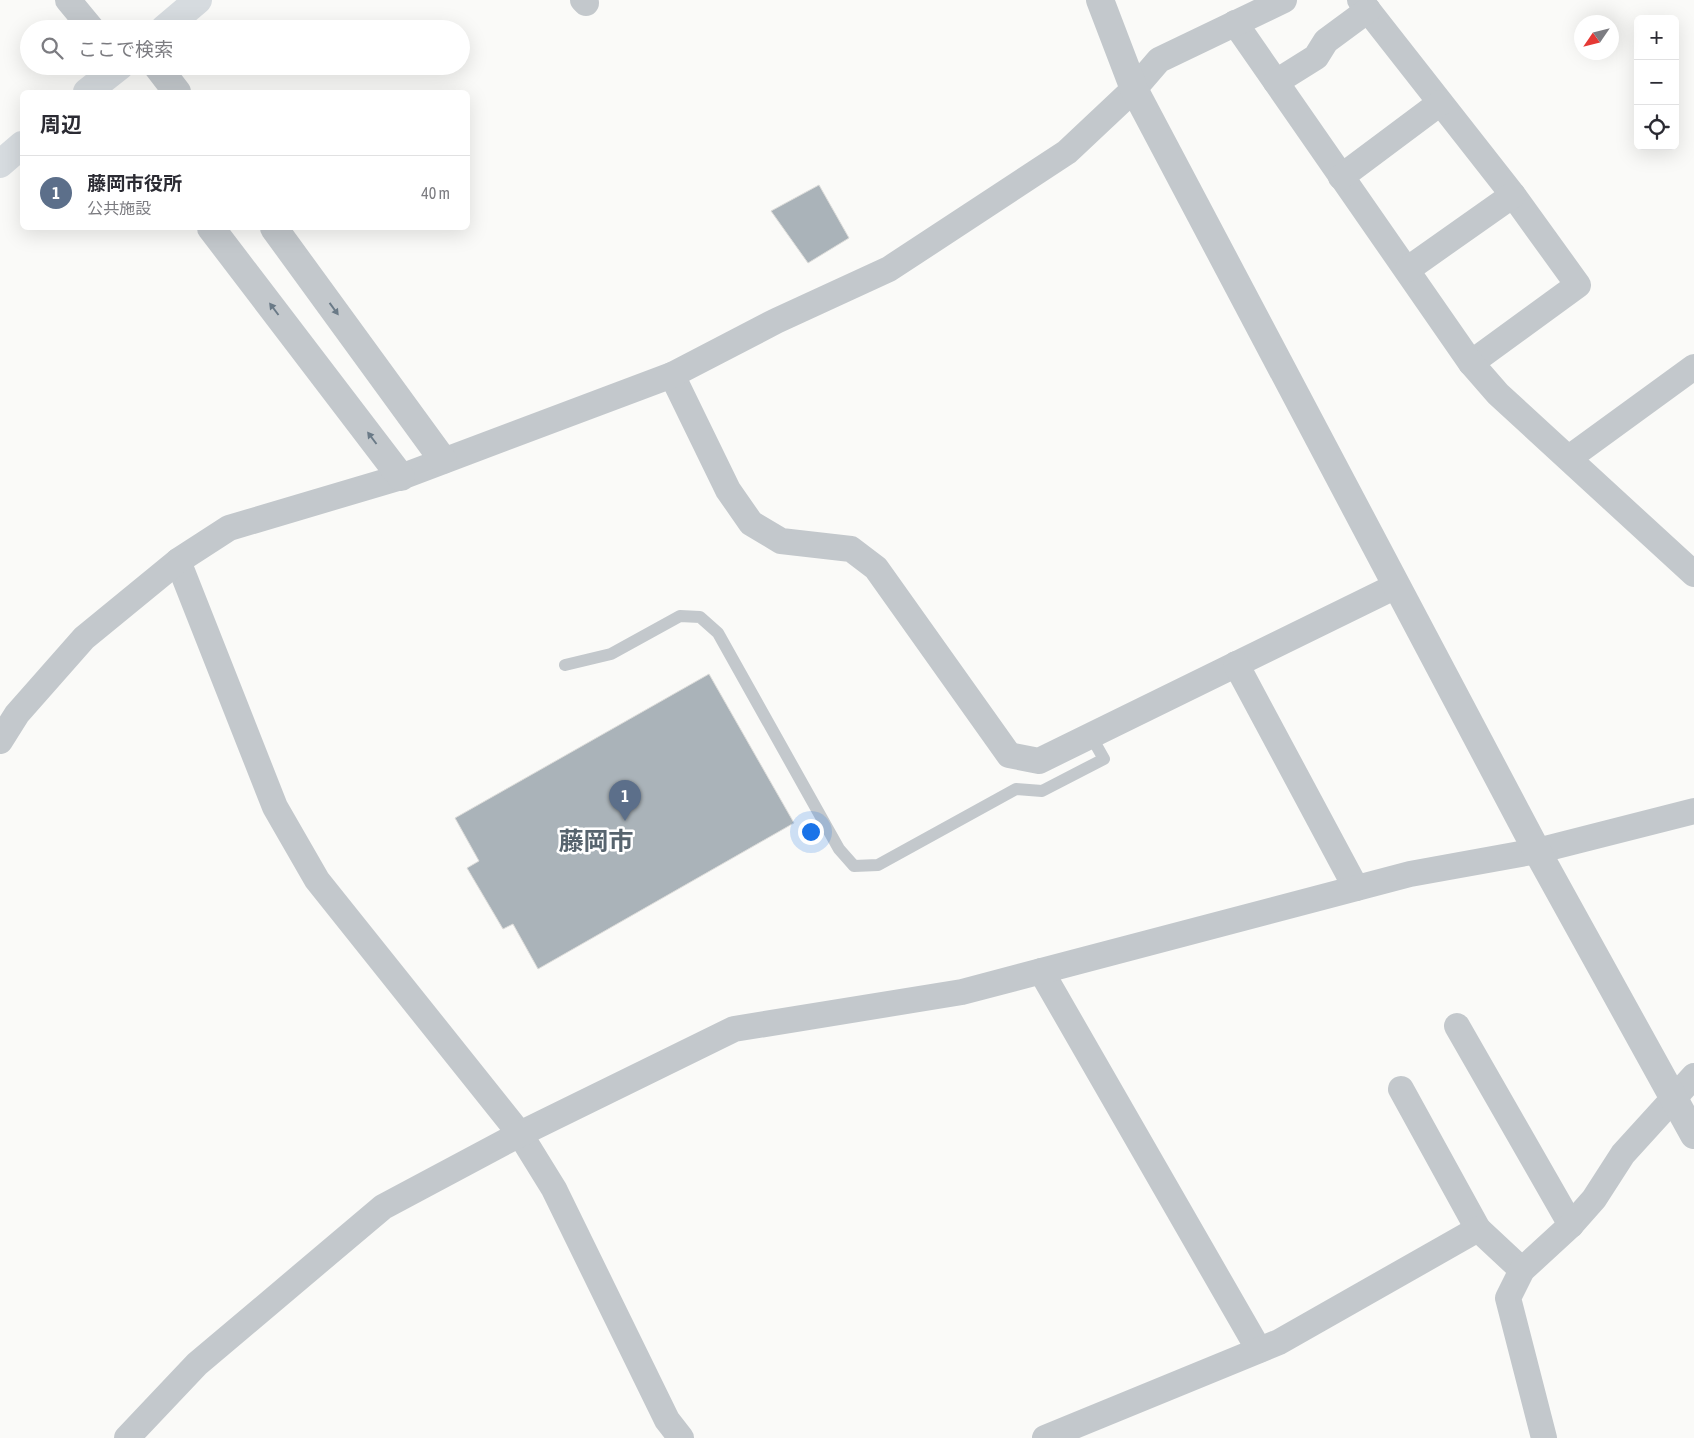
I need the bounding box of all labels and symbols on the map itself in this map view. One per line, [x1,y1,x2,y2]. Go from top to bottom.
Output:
north arrow [1574,15,1619,60]
one-way arrow [268,303,279,316]
one-way arrow [329,303,339,316]
one-way arrow [366,432,377,445]
pin: 1 [609,780,641,821]
your location [798,819,824,845]
district label: 藤岡市 [558,827,634,855]

